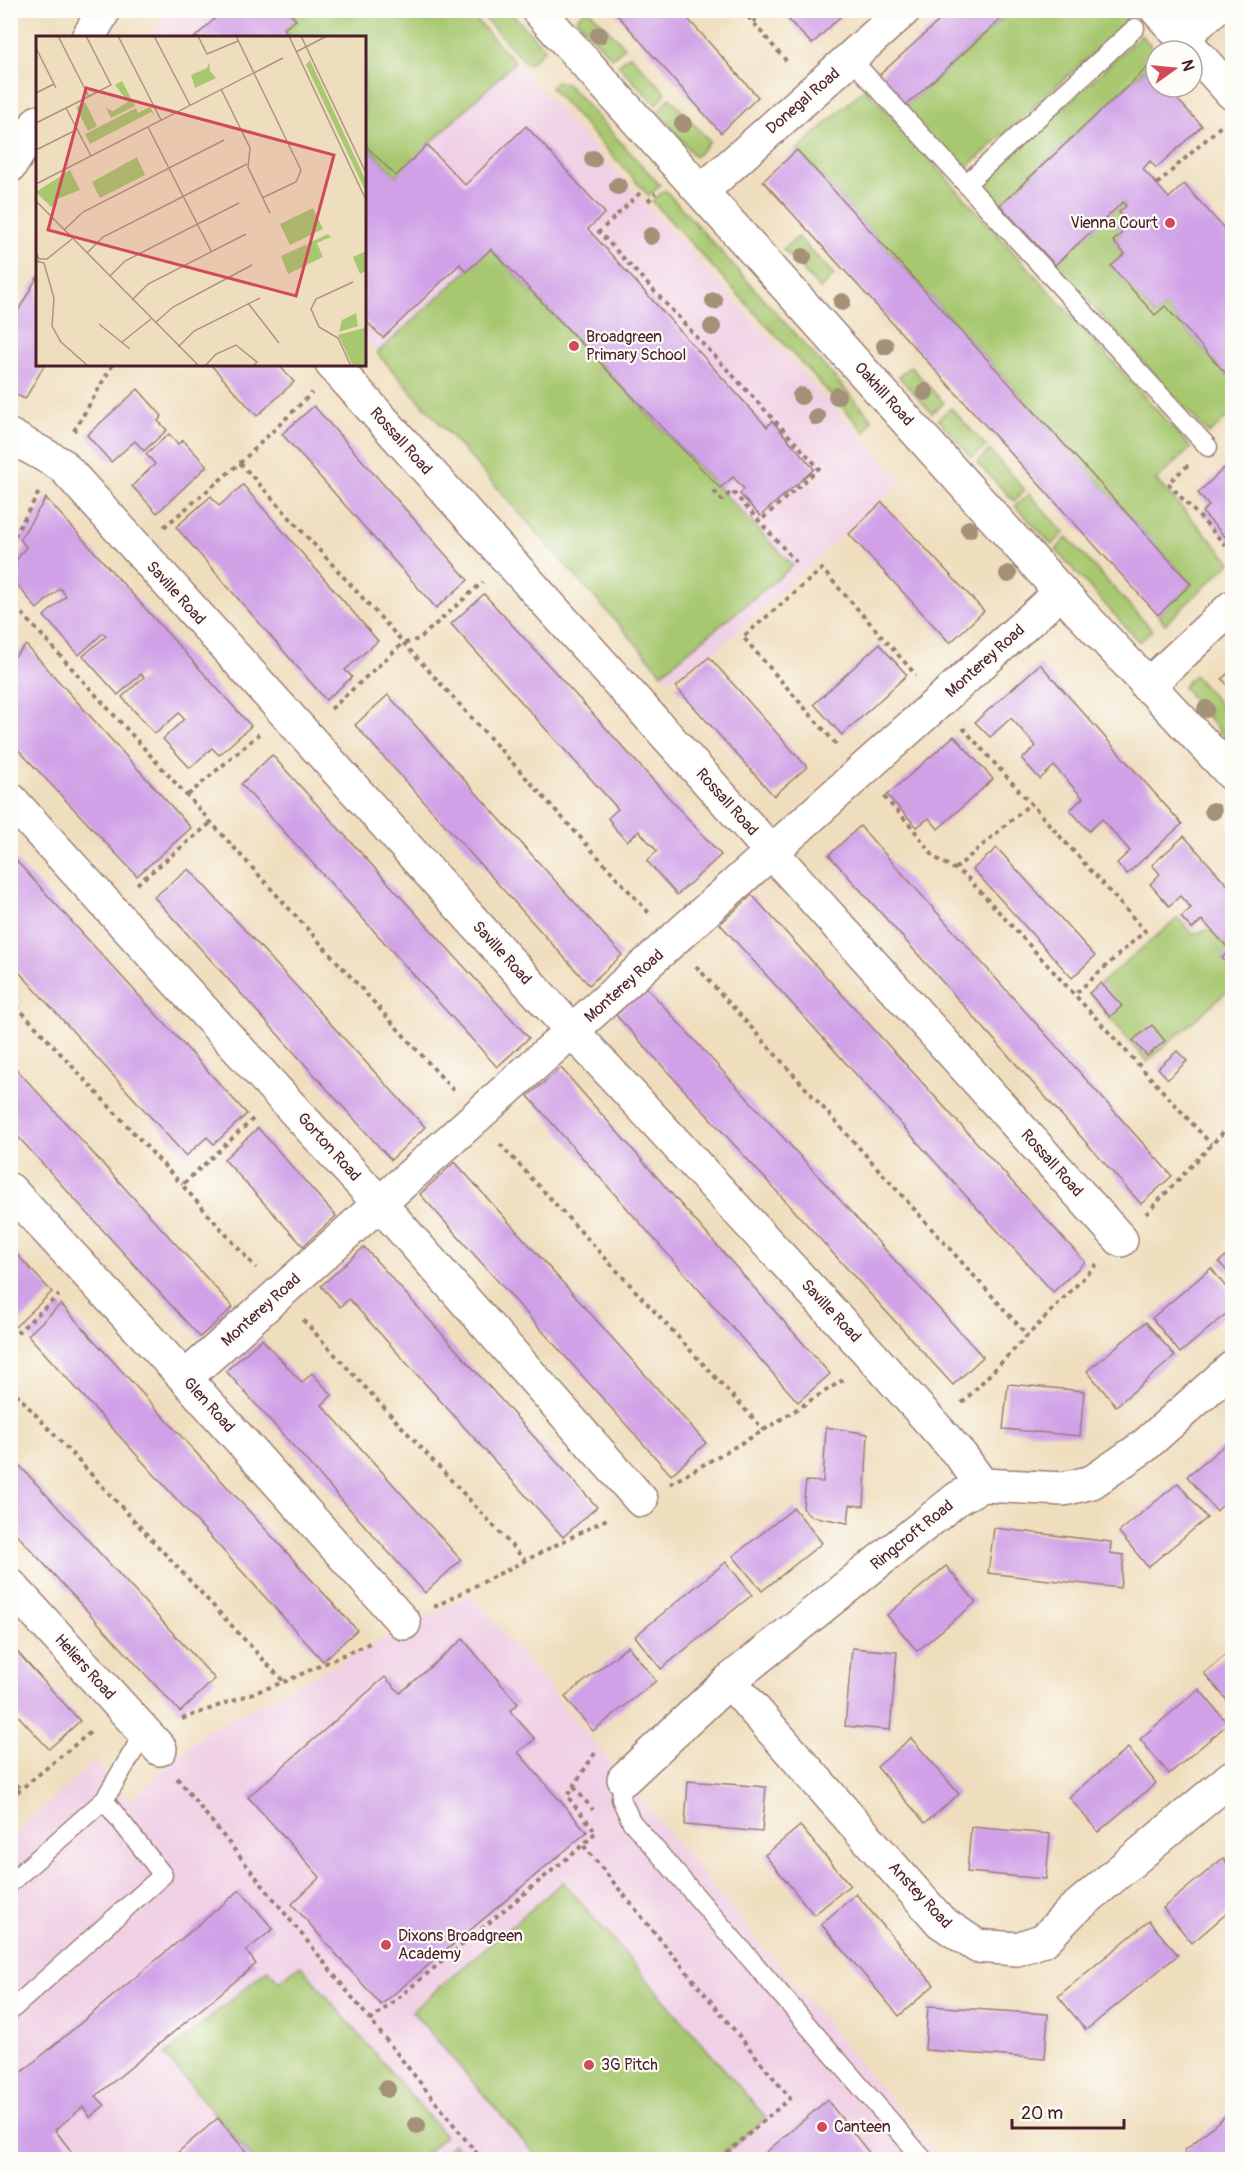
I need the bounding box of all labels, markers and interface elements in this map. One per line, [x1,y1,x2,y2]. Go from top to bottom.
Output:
inset map [36,36,366,366]
north arrow [1144,39,1204,99]
text: N [1176,58,1199,73]
street label: Donegal Road [762,63,844,139]
place label: Vienna Court [1070,213,1159,233]
marker: Vienna Court [1163,216,1177,230]
place label: Broadgreen Primary School [586,327,686,365]
marker: Broadgreen Primary School [567,339,581,353]
street label: Oakhill Road [850,358,918,430]
street label: Rossall Road [366,403,436,479]
street label: Saville Road [142,557,210,629]
street label: Monterey Road [941,620,1029,702]
street label: Rossall Road [692,764,762,840]
street label: Saville Road [468,917,536,989]
street label: Monterey Road [580,945,668,1027]
street label: Gorton Road [293,1109,365,1185]
street label: Rossall Road [1017,1125,1087,1201]
street label: Monterey Road [217,1269,305,1351]
street label: Saville Road [797,1275,865,1347]
street label: Glen Road [179,1373,239,1437]
street label: Ringcroft Road [867,1496,957,1574]
street label: Heliers Road [50,1630,120,1704]
street label: Anstey Road [884,1857,956,1933]
place label: Dixons Broadgreen Academy [398,1926,523,1964]
marker: Dixons Broadgreen Academy [379,1938,393,1952]
place label: 3G Pitch [601,2055,658,2075]
marker: 3G Pitch [582,2058,596,2072]
scale bar [1012,2092,1124,2130]
text: 20 m [1021,2102,1063,2125]
place label: Canteen [834,2117,891,2137]
marker: Canteen [815,2120,829,2134]

